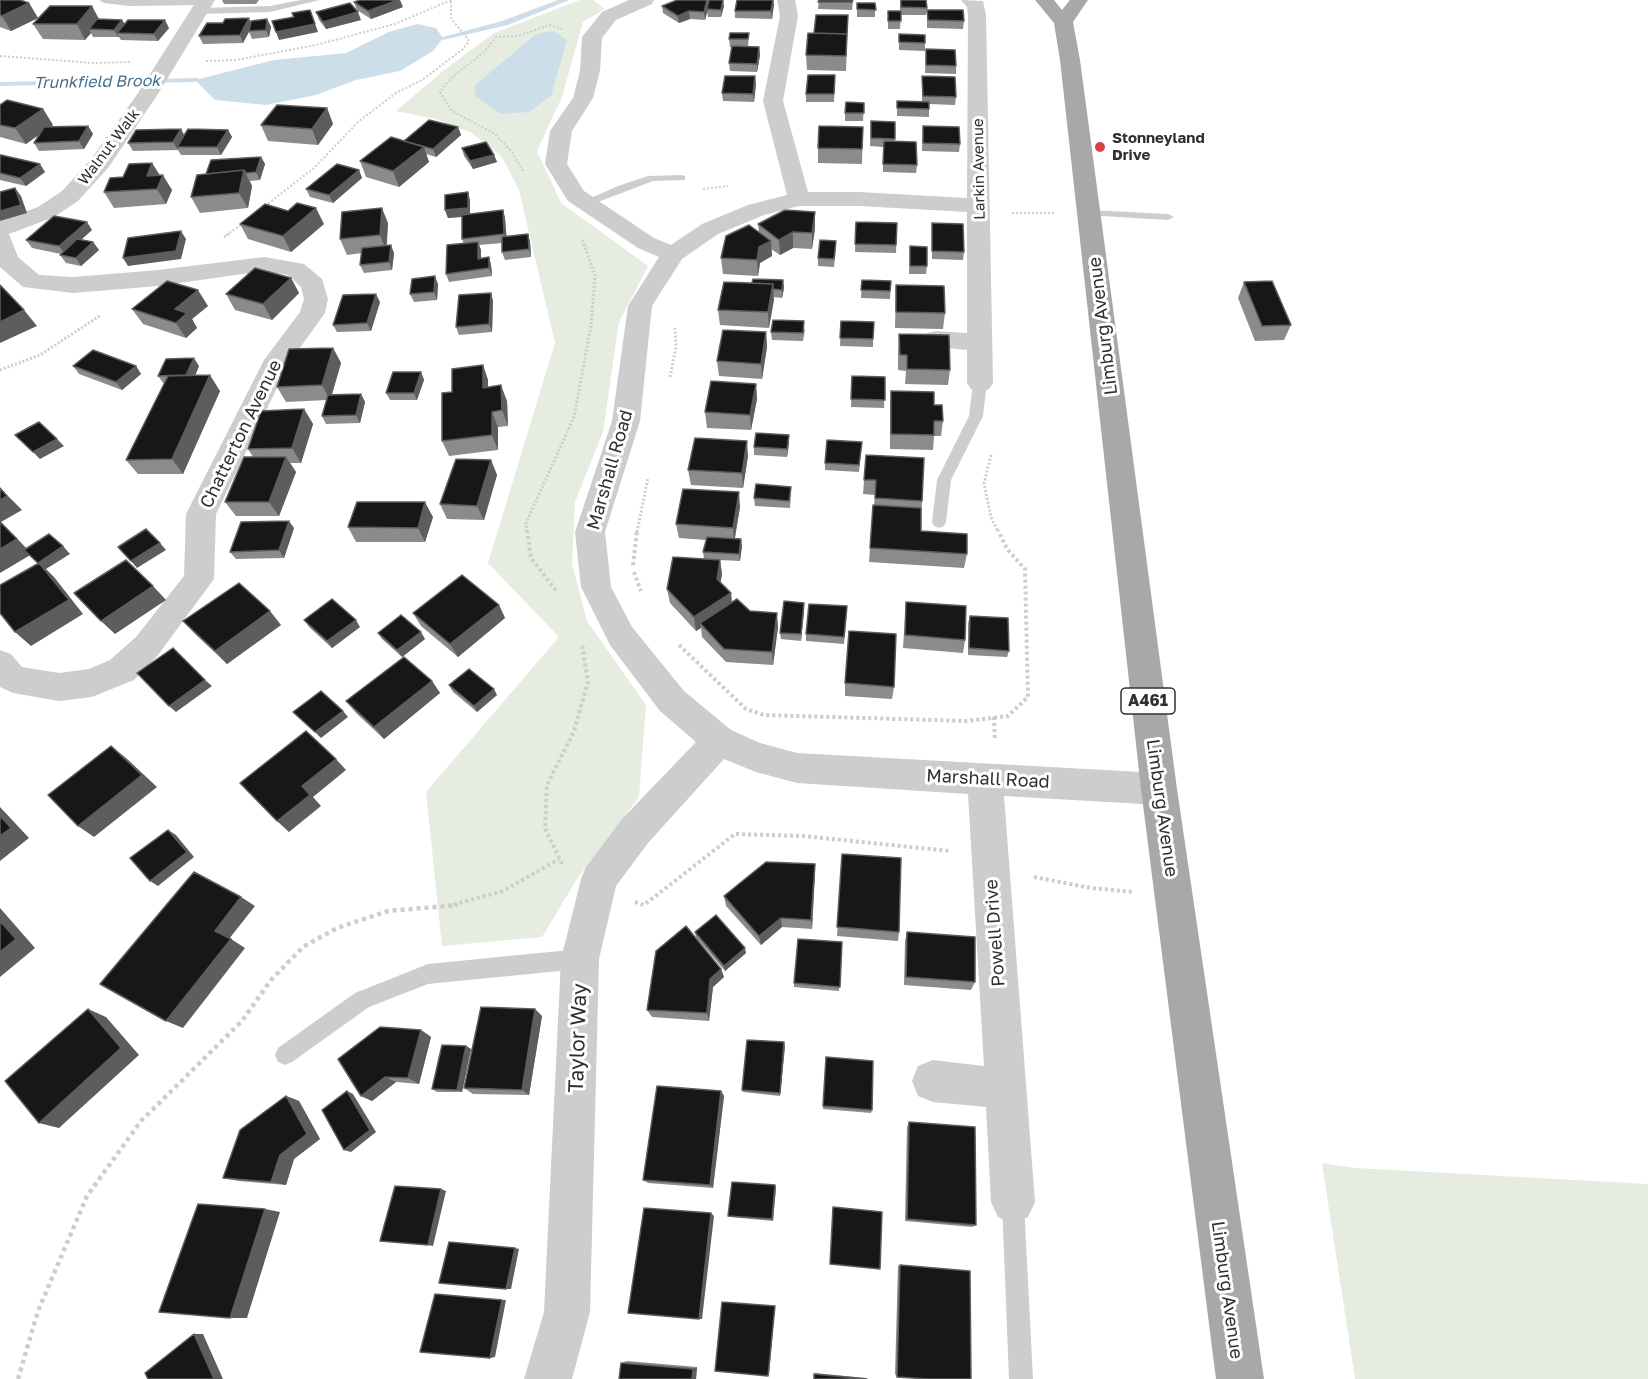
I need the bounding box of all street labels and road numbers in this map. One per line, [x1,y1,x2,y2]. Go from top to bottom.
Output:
street label: Walnut Walk [75,105,143,189]
street label: Larkin Avenue [969,118,989,220]
street label: Limburg Avenue [1084,256,1122,396]
street label: Chatterton Avenue [196,356,286,512]
street label: Marshall Road [583,408,637,532]
road number: A461 [1121,688,1175,714]
street label: Limburg Avenue [1142,738,1182,878]
street label: Marshall Road [926,765,1050,793]
street label: Powell Drive [980,879,1010,987]
street label: Taylor Way [563,983,593,1093]
street label: Limburg Avenue [1207,1220,1247,1360]

